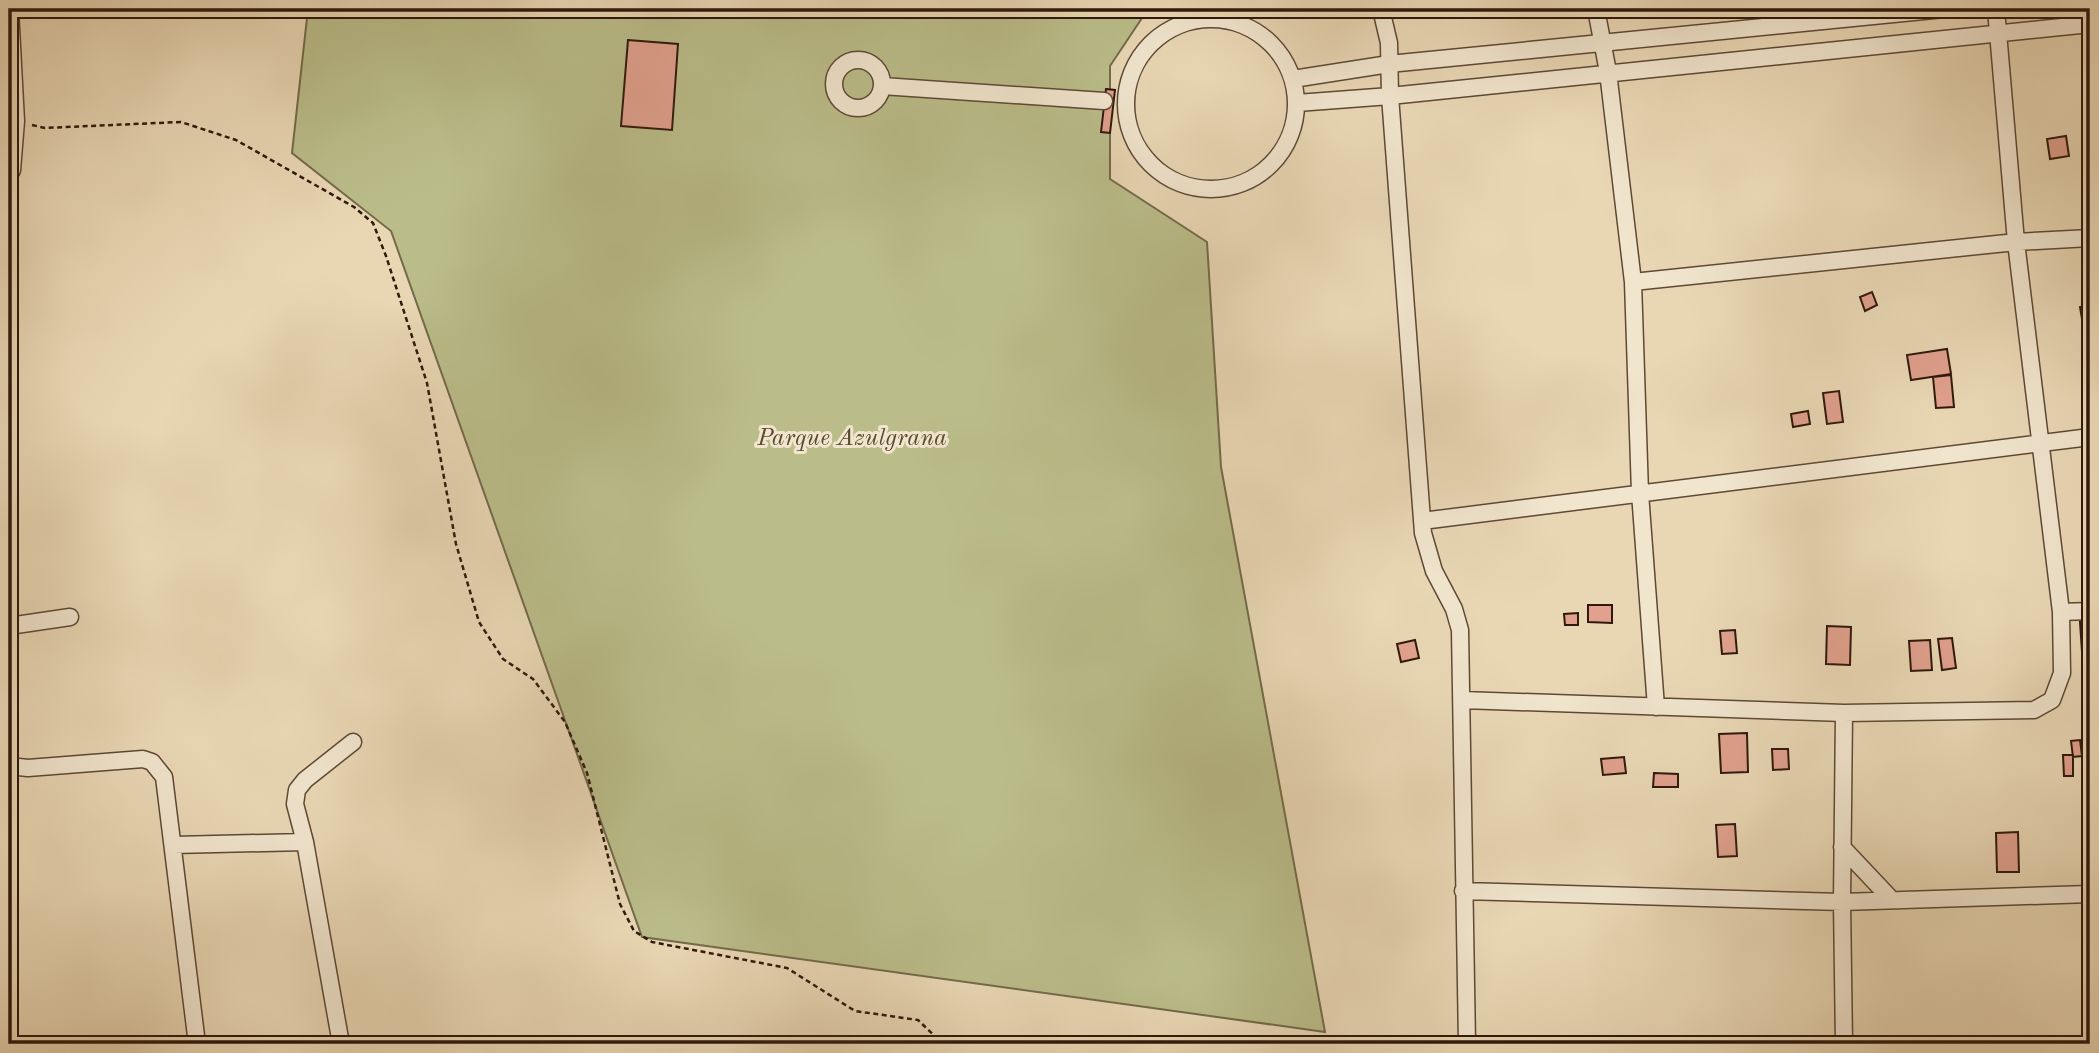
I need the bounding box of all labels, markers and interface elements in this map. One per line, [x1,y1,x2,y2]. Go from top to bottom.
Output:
park label: Parque Azulgrana [756,427,947,451]

